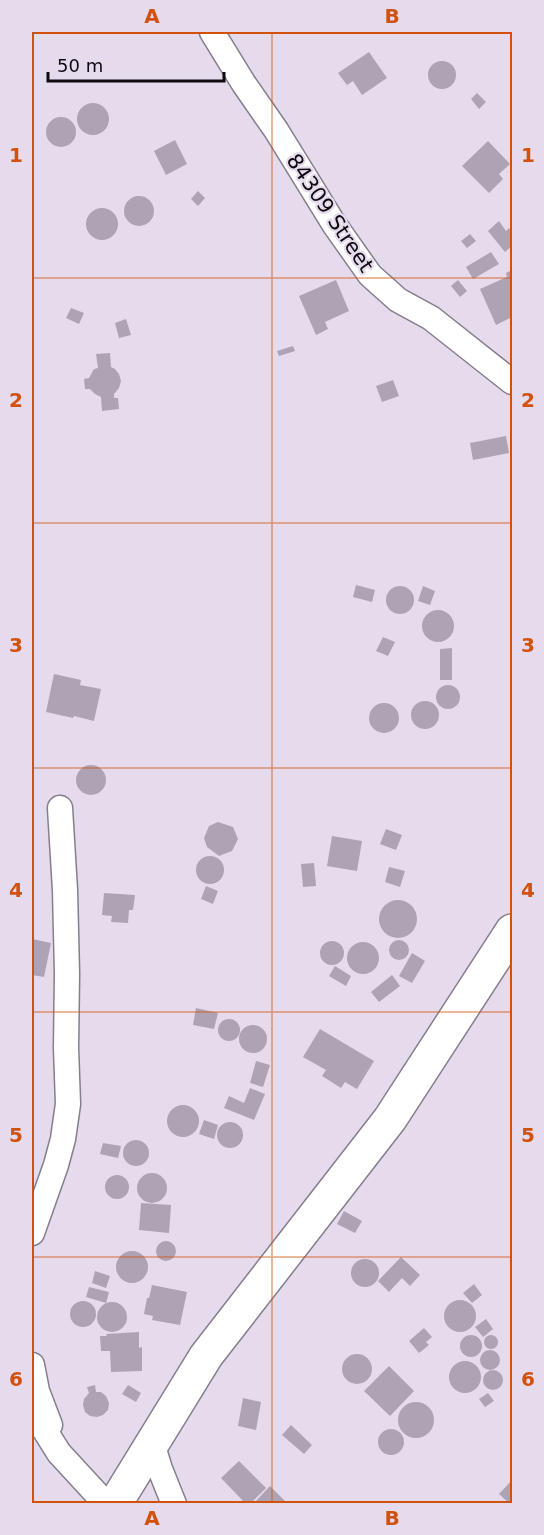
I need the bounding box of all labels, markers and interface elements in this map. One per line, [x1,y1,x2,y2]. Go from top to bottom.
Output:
text: A [144,4,160,28]
text: B [384,4,400,28]
scale bar [48,45,224,83]
text: 50 m [57,55,103,76]
text: 1 [9,143,23,167]
text: 1 [521,143,535,167]
street label: 84309 Street [282,149,378,277]
text: 2 [9,388,23,412]
text: 2 [521,388,535,412]
text: 3 [9,633,23,657]
text: 3 [521,633,535,657]
text: 4 [9,878,23,902]
text: 4 [521,878,535,902]
text: 5 [9,1123,23,1147]
text: 5 [521,1123,535,1147]
text: 6 [9,1367,23,1391]
text: 6 [521,1367,535,1391]
text: A [144,1506,160,1530]
text: B [384,1506,400,1530]

